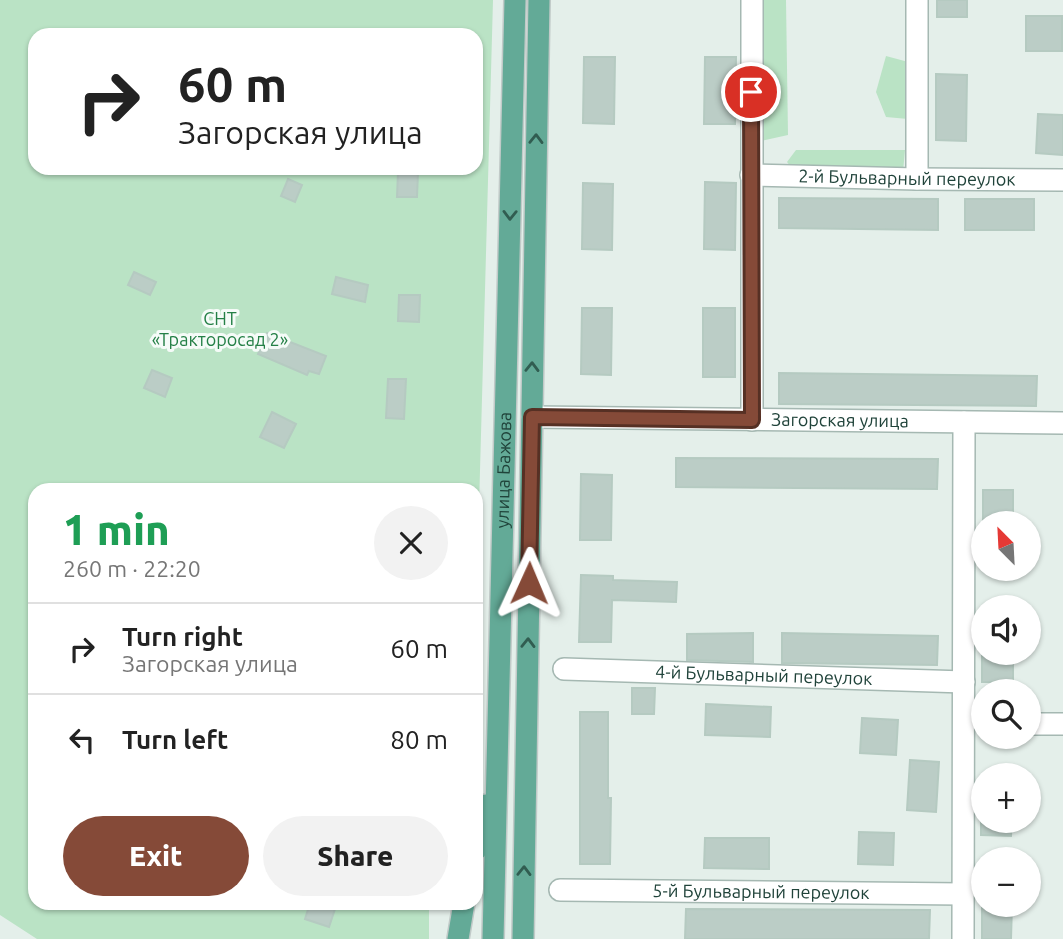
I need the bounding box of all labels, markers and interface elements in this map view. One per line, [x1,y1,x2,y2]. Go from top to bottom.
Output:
icon: right [63,56,154,147]
text: 60 m [178,56,287,111]
pin [721,62,781,122]
icon: arrive [732,73,770,111]
text: Загорская улица [178,114,423,150]
one-way arrow [528,134,544,144]
street label: 2-й Бульварный переулок [798,165,1016,189]
one-way arrow [502,210,517,221]
park label: СНТ «Тракторосад 2» [152,308,288,349]
one-way arrow [525,361,540,372]
street label: Загорская улица [771,409,909,430]
street label: улица Бажова [492,412,514,529]
text: 1 min [63,506,170,553]
button: close [374,506,448,580]
north arrow [971,511,1041,581]
map controls [971,511,1041,917]
position arrow [492,546,566,620]
text: 260 m · 22:20 [63,556,201,581]
button: sound [971,595,1041,665]
text: Turn right [122,622,243,651]
icon: right [63,630,101,668]
text: 60 m [390,634,448,663]
one-way arrow [520,638,535,649]
text: Загорская улица [122,651,298,676]
street label: 4-й Бульварный переулок [655,661,873,688]
button: search [971,679,1041,749]
icon: left [63,721,101,759]
text: Turn left [122,725,228,754]
text: 80 m [390,725,448,754]
button: + [971,763,1041,833]
button: Exit [63,816,249,896]
button: Share [263,816,448,896]
button: − [971,847,1041,917]
one-way arrow [516,865,531,876]
street label: 5-й Бульварный переулок [652,880,870,902]

